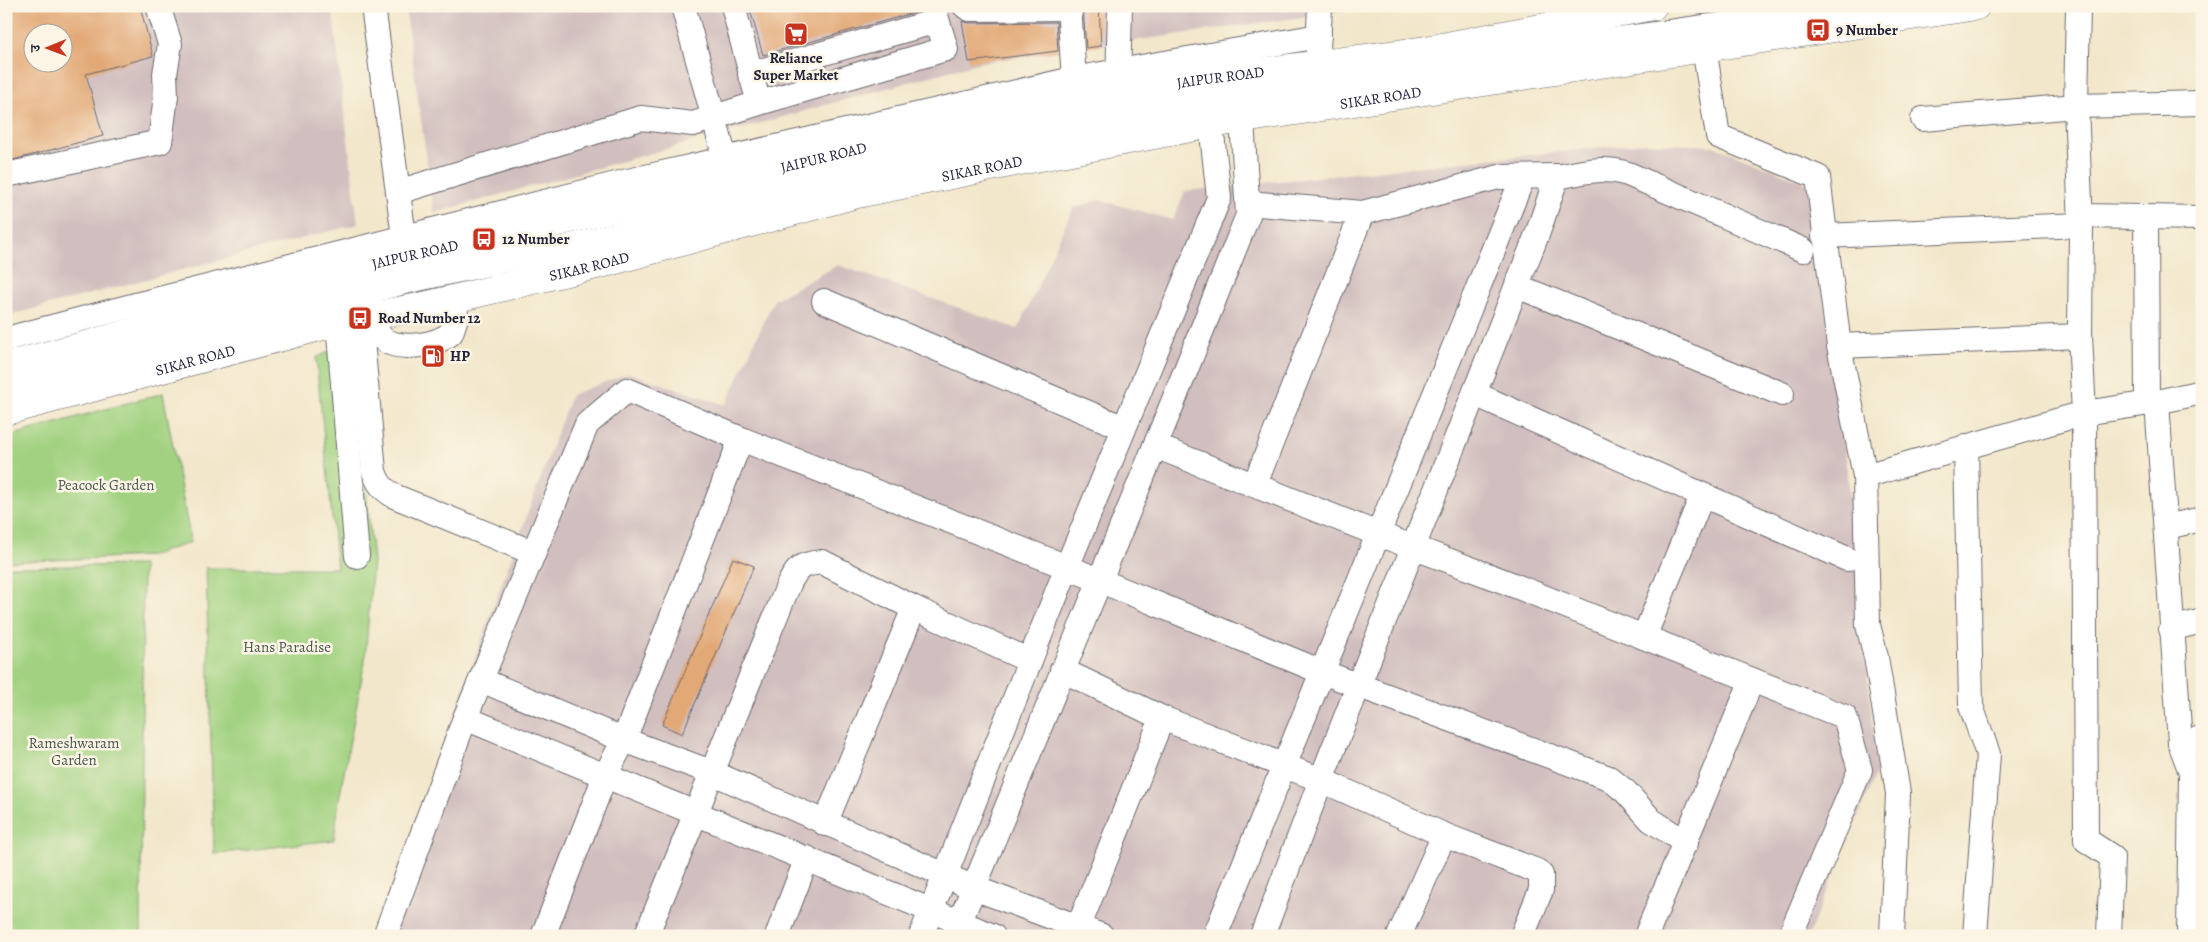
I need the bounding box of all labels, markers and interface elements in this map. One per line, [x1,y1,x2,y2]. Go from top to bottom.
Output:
bus stop icon: 9 Number [1805,17,1831,43]
place label: 9 Number [1836,20,1898,40]
supermarket icon: Reliance Super Market [783,21,809,47]
north arrow [22,22,72,72]
text: उ [26,44,45,53]
place label: Reliance Super Market [753,48,839,85]
street label: JAIPUR ROAD [1175,62,1265,93]
street label: SIKAR ROAD [1339,82,1423,114]
street label: JAIPUR ROAD [778,137,869,178]
street label: SIKAR ROAD [940,151,1024,187]
bus stop icon: 12 Number [471,226,497,252]
place label: 12 Number [502,229,570,249]
street label: JAIPUR ROAD [369,235,460,274]
street label: SIKAR ROAD [547,247,632,286]
bus stop icon: Road Number 12 [347,305,373,331]
place label: Road Number 12 [378,308,481,328]
street label: SIKAR ROAD [153,340,238,381]
fuel station icon: HP [420,343,446,369]
place label: HP [450,346,470,366]
park label: Peacock Garden [57,475,155,495]
park label: Hans Paradise [243,637,331,657]
park label: Rameshwaram Garden [28,733,120,770]

